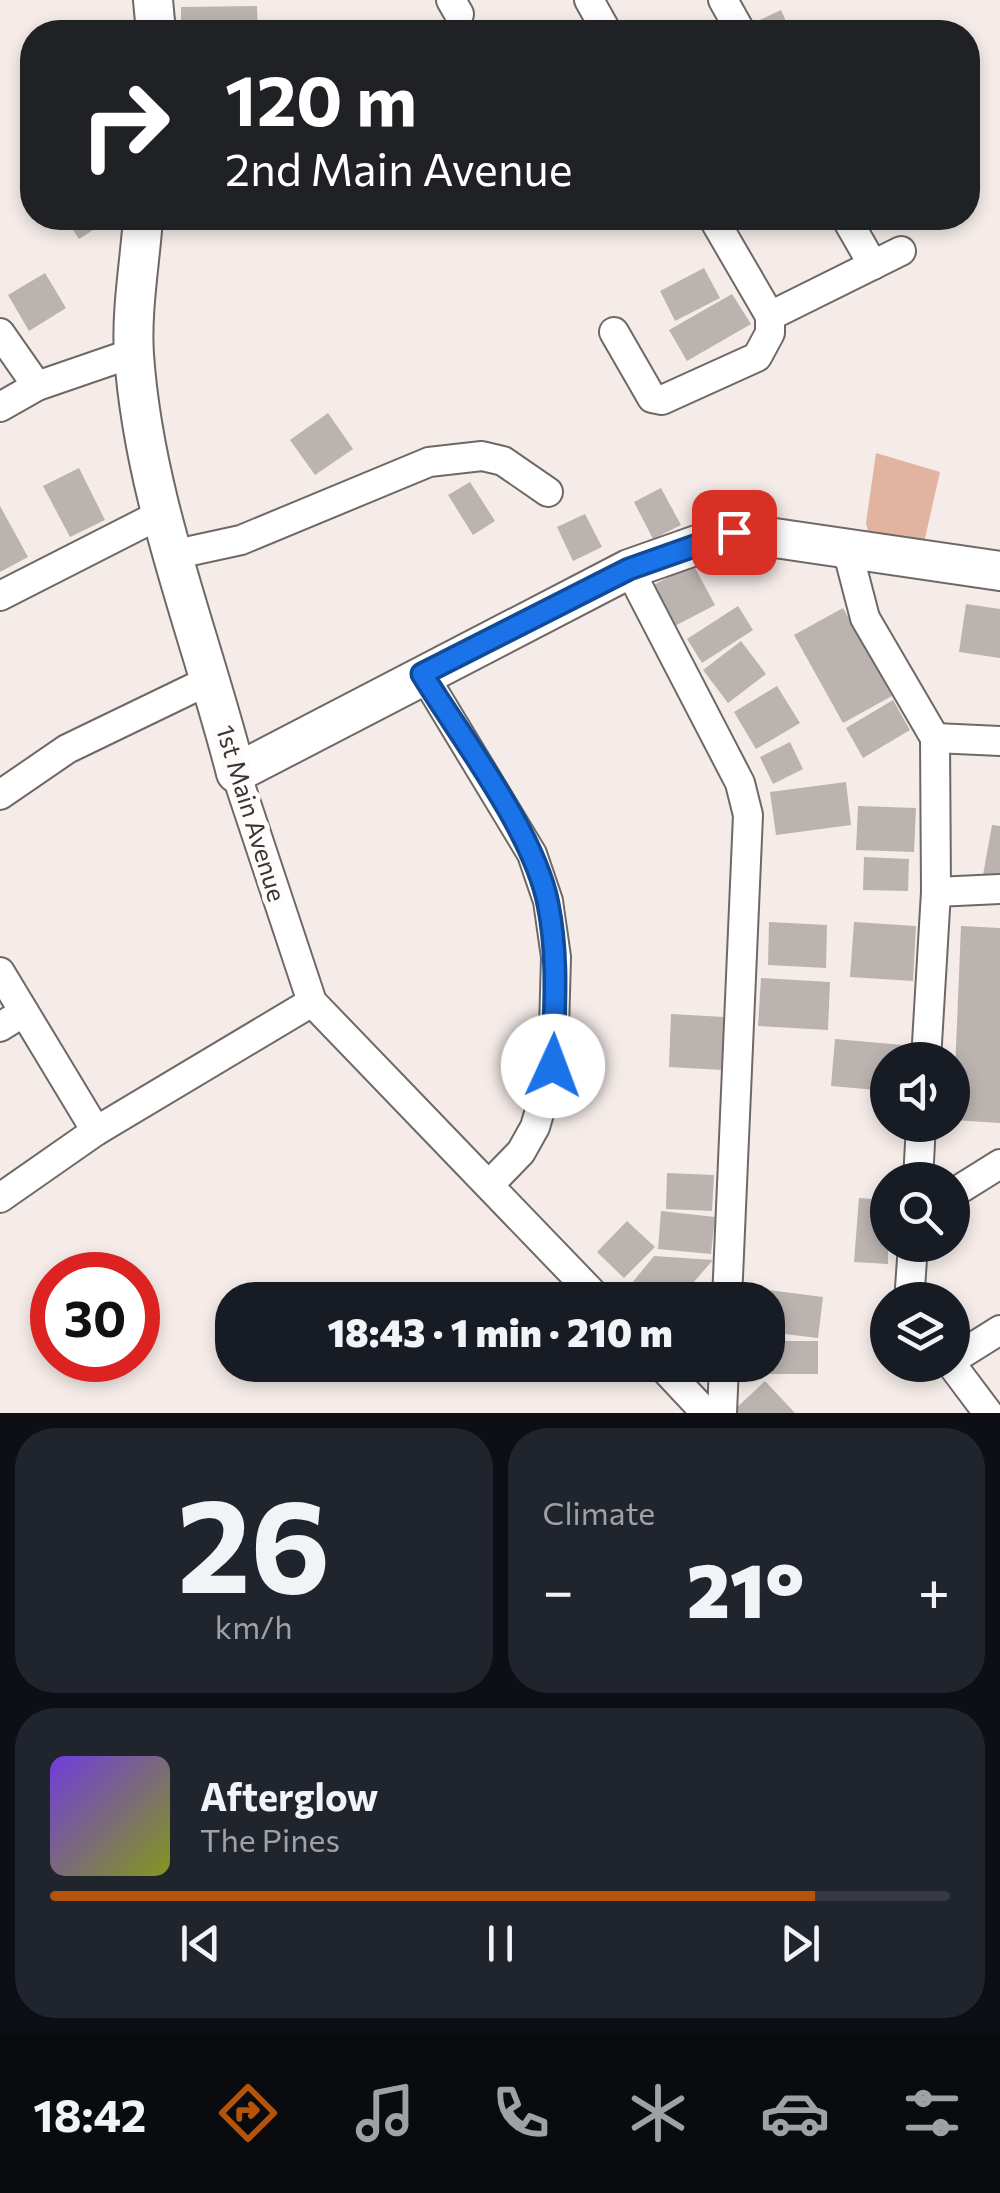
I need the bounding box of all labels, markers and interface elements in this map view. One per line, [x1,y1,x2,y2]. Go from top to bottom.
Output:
text: 120 m [225,55,417,140]
icon: right [60,60,190,190]
text: 2nd Main Avenue [225,140,573,195]
pin [692,490,777,575]
icon: arrive [707,505,762,560]
street label: 1st Main Avenue [211,721,293,905]
position arrow [501,1014,605,1118]
map controls [870,1042,970,1382]
button: sound [870,1042,970,1142]
button: search [870,1162,970,1262]
speed limit sign: 30 [30,1252,160,1382]
button: layers [870,1282,970,1382]
text: 18:43 · 1 min · 210 m [327,1308,673,1355]
text: 26 [177,1461,330,1620]
text: Climate [543,1492,655,1532]
text: 21° [687,1542,805,1633]
text: − [543,1555,574,1622]
text: + [918,1555,950,1622]
text: km/h [215,1606,293,1646]
text: Afterglow [200,1772,378,1819]
text: The Pines [200,1819,340,1859]
icon: previous [173,1916,228,1971]
icon: pause [473,1916,528,1971]
icon: next [773,1916,828,1971]
icon: directions [213,2078,283,2148]
icon: music [350,2078,420,2148]
icon: phone [486,2078,556,2148]
icon: climate [623,2078,693,2148]
icon: car [760,2078,830,2148]
icon: filters [897,2078,967,2148]
text: 18:42 [33,2086,146,2141]

